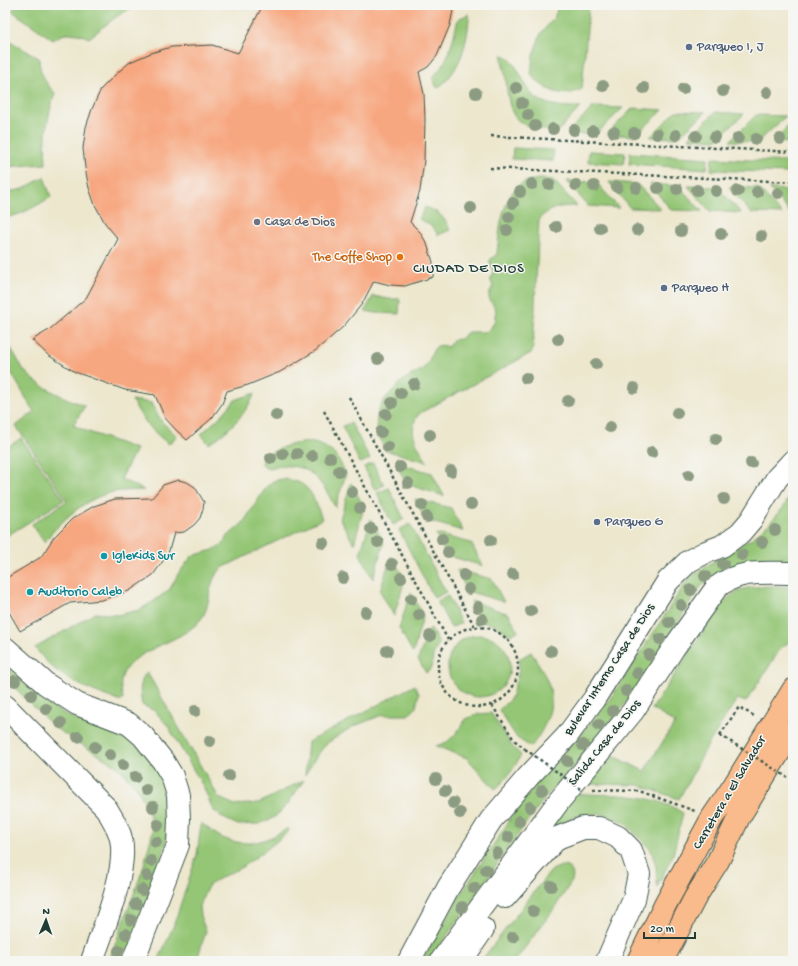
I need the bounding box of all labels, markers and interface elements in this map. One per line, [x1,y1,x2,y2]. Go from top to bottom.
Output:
place label: Parqueo I, J [696,40,765,55]
marker: Parqueo I, J [684,42,694,52]
place label: Casa de Dios [265,215,336,230]
marker: Casa de Dios [252,217,262,227]
place label: The Coffe Shop [312,250,393,265]
marker: The Coffe Shop [395,252,405,262]
district label: CIUDAD DE DIOS [413,261,525,278]
place label: Parqueo H [671,281,729,296]
marker: Parqueo H [659,283,669,293]
place label: Parqueo G [604,515,663,530]
marker: Parqueo G [592,517,602,527]
place label: IgleKids Sur [112,549,176,564]
marker: IgleKids Sur [99,551,109,561]
place label: Auditorio Caleb [38,585,122,600]
marker: Auditorio Caleb [25,587,35,597]
street label: Bulevar Interno Casa de Dios [561,600,659,740]
street label: Salida Casa de Dios [566,696,645,789]
street label: Carretera a El Salvador [690,732,770,852]
north arrow [26,900,66,940]
text: N [42,906,50,918]
scale bar [644,914,695,940]
text: 20 m [650,923,675,937]

